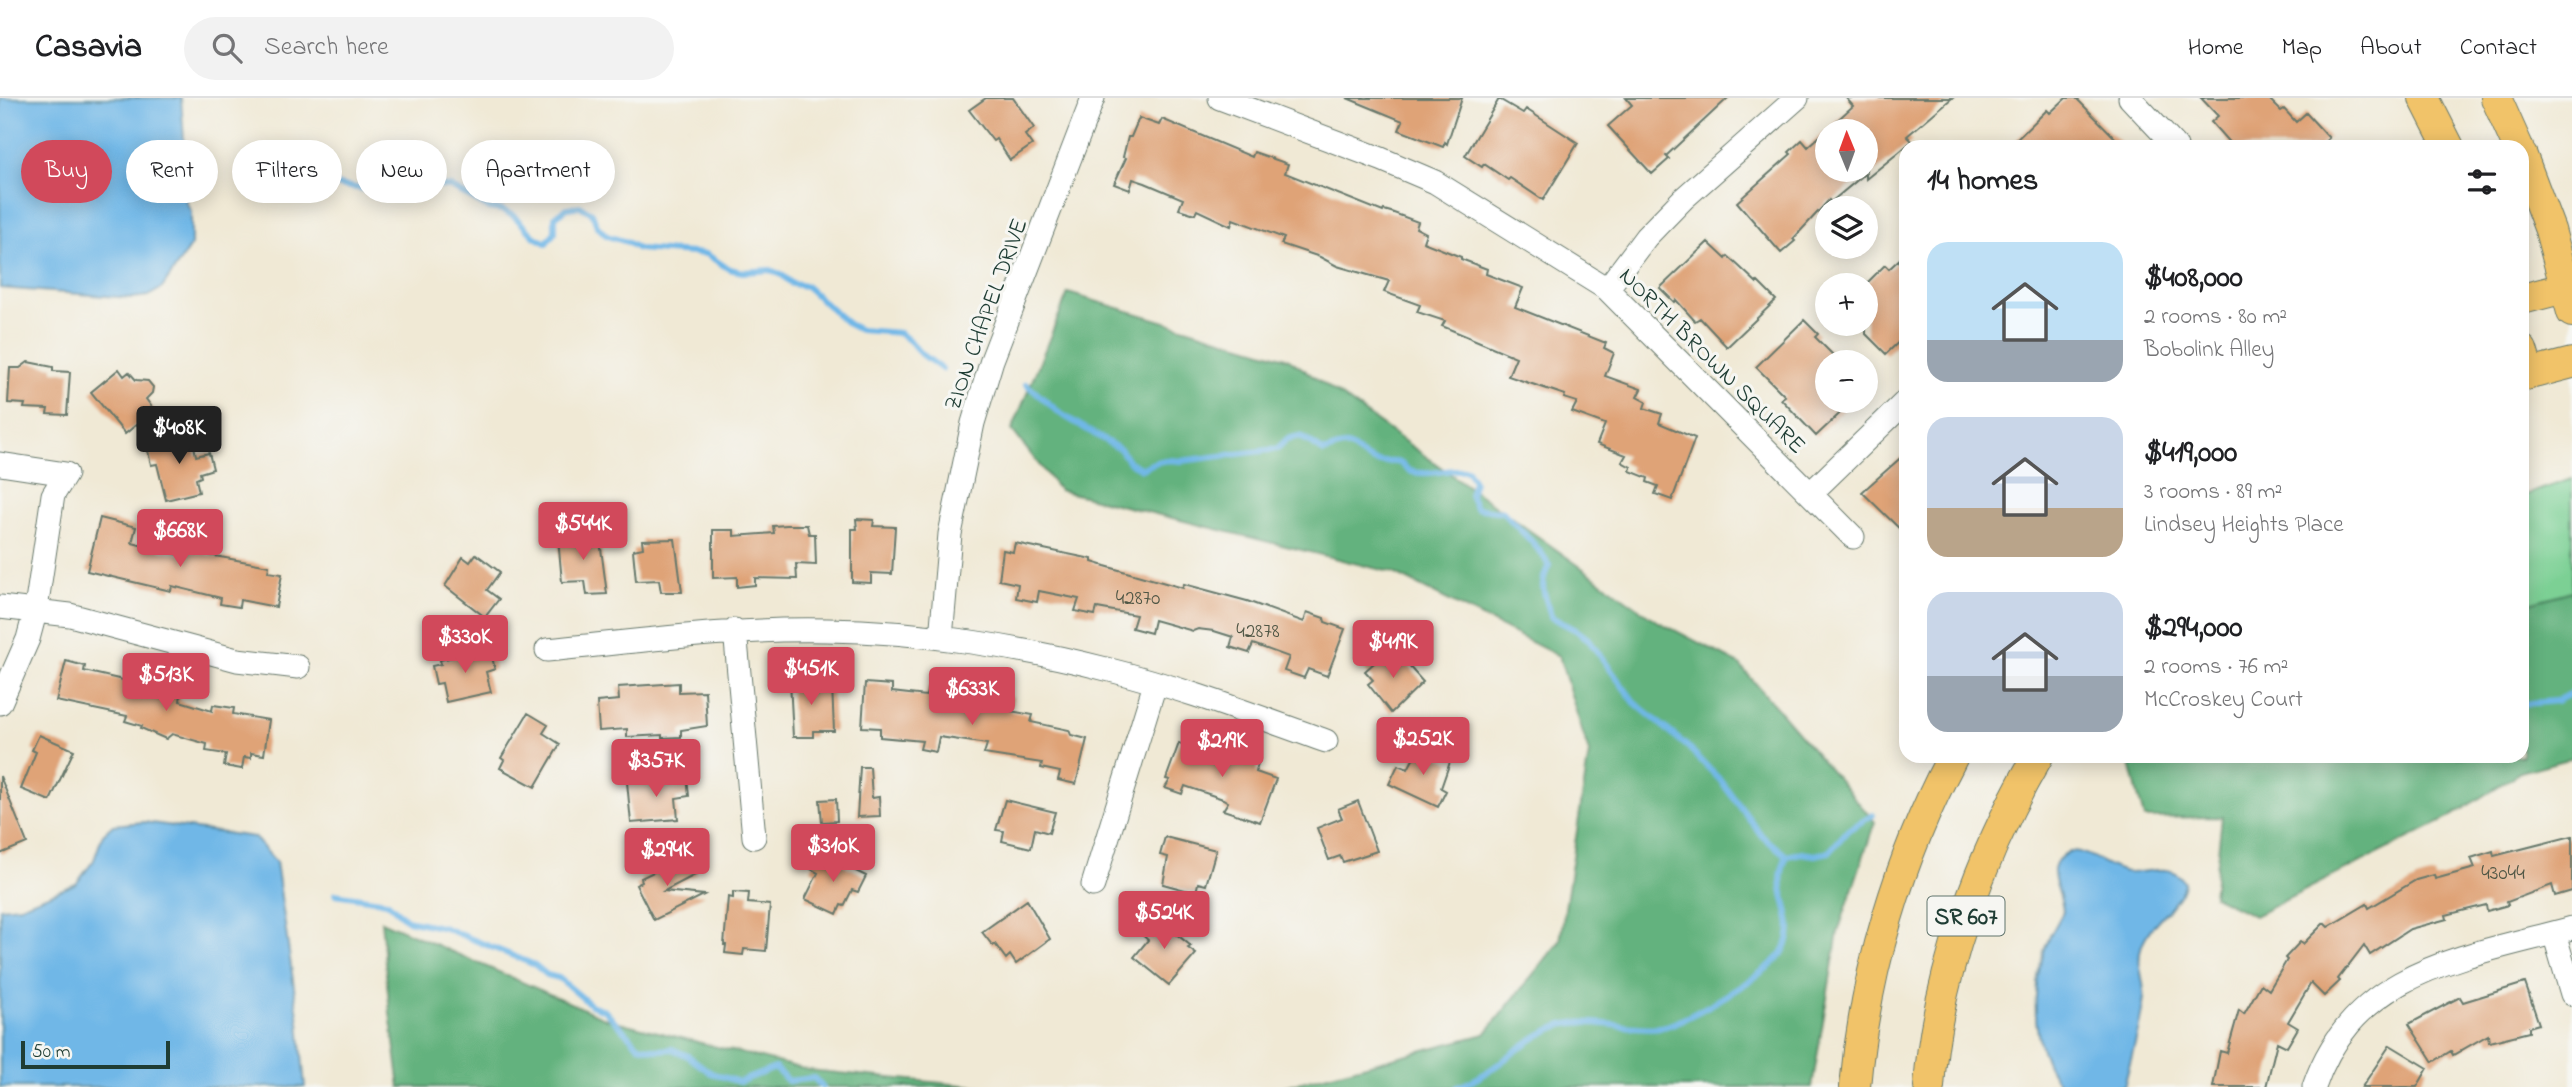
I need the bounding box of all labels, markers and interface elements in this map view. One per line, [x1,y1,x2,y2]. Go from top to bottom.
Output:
search box [184,17,674,80]
text: Casavia [35,24,142,72]
icon: search [208,29,246,67]
text: Search here [264,29,389,67]
text: Home [2188,31,2244,66]
text: Map [2282,31,2322,66]
text: About [2360,31,2422,66]
text: Contact [2460,31,2537,66]
north arrow [1815,119,1878,182]
map controls [1815,119,1878,413]
chip: Buy [21,140,112,203]
chip: Rent [126,140,218,203]
chip: Filters [232,140,342,203]
chip: New [356,140,447,203]
chip: Apartment [461,140,615,203]
text: 14 homes [1927,160,2038,204]
icon: filters [2463,163,2501,201]
button: layers [1815,196,1878,259]
street label: ZION CHAPEL DRIVE [936,214,1038,416]
text: $408,000 [2144,257,2243,301]
street label: NORTH BROWN SQUARE [1610,260,1813,463]
icon: home [1983,270,2067,354]
button: + [1815,273,1878,336]
text: 2 rooms · 80 m² [2144,301,2287,334]
text: Bobolink Alley [2144,334,2274,367]
button: − [1815,350,1878,413]
pin: $408K [130,406,228,466]
text: $408K [152,412,206,445]
text: $419,000 [2144,432,2237,476]
icon: home [1983,445,2067,529]
text: 3 rooms · 89 m² [2144,476,2282,509]
pin: $544K [534,503,632,562]
text: $544K [554,508,612,541]
text: Lindsey Heights Place [2144,509,2344,542]
pin: $668K [131,510,229,569]
text: $668K [153,515,207,548]
house number: 42870 [1116,584,1160,614]
text: $294,000 [2144,607,2243,651]
pin: $330K [416,616,514,675]
house number: 42878 [1236,617,1280,647]
pin: $419K [1344,620,1442,680]
icon: home [1983,620,2067,704]
text: $330K [438,621,492,654]
text: $419K [1369,626,1417,659]
pin: $451K [762,648,860,707]
text: 2 rooms · 76 m² [2144,651,2288,684]
text: $451K [783,653,839,686]
pin: $513K [117,654,215,713]
text: $513K [138,659,194,692]
pin: $633K [923,668,1021,727]
text: $633K [945,673,999,706]
text: McCroskey Court [2144,684,2303,717]
pin: $252K [1374,718,1472,777]
pin: $219K [1173,720,1271,779]
text: $252K [1392,723,1454,756]
text: $219K [1197,725,1247,758]
pin: $357K [607,740,705,799]
text: $357K [627,745,685,778]
pin: $310K [784,824,882,884]
pin: $294K [618,828,716,888]
text: $310K [807,830,859,863]
text: $294K [641,834,693,867]
house number: 43044 [2481,859,2525,889]
pin: $524K [1115,892,1213,951]
road number: SR 607 [1927,896,2004,936]
text: $524K [1134,897,1194,930]
scale bar [21,1038,170,1070]
text: 50 m [32,1039,71,1066]

